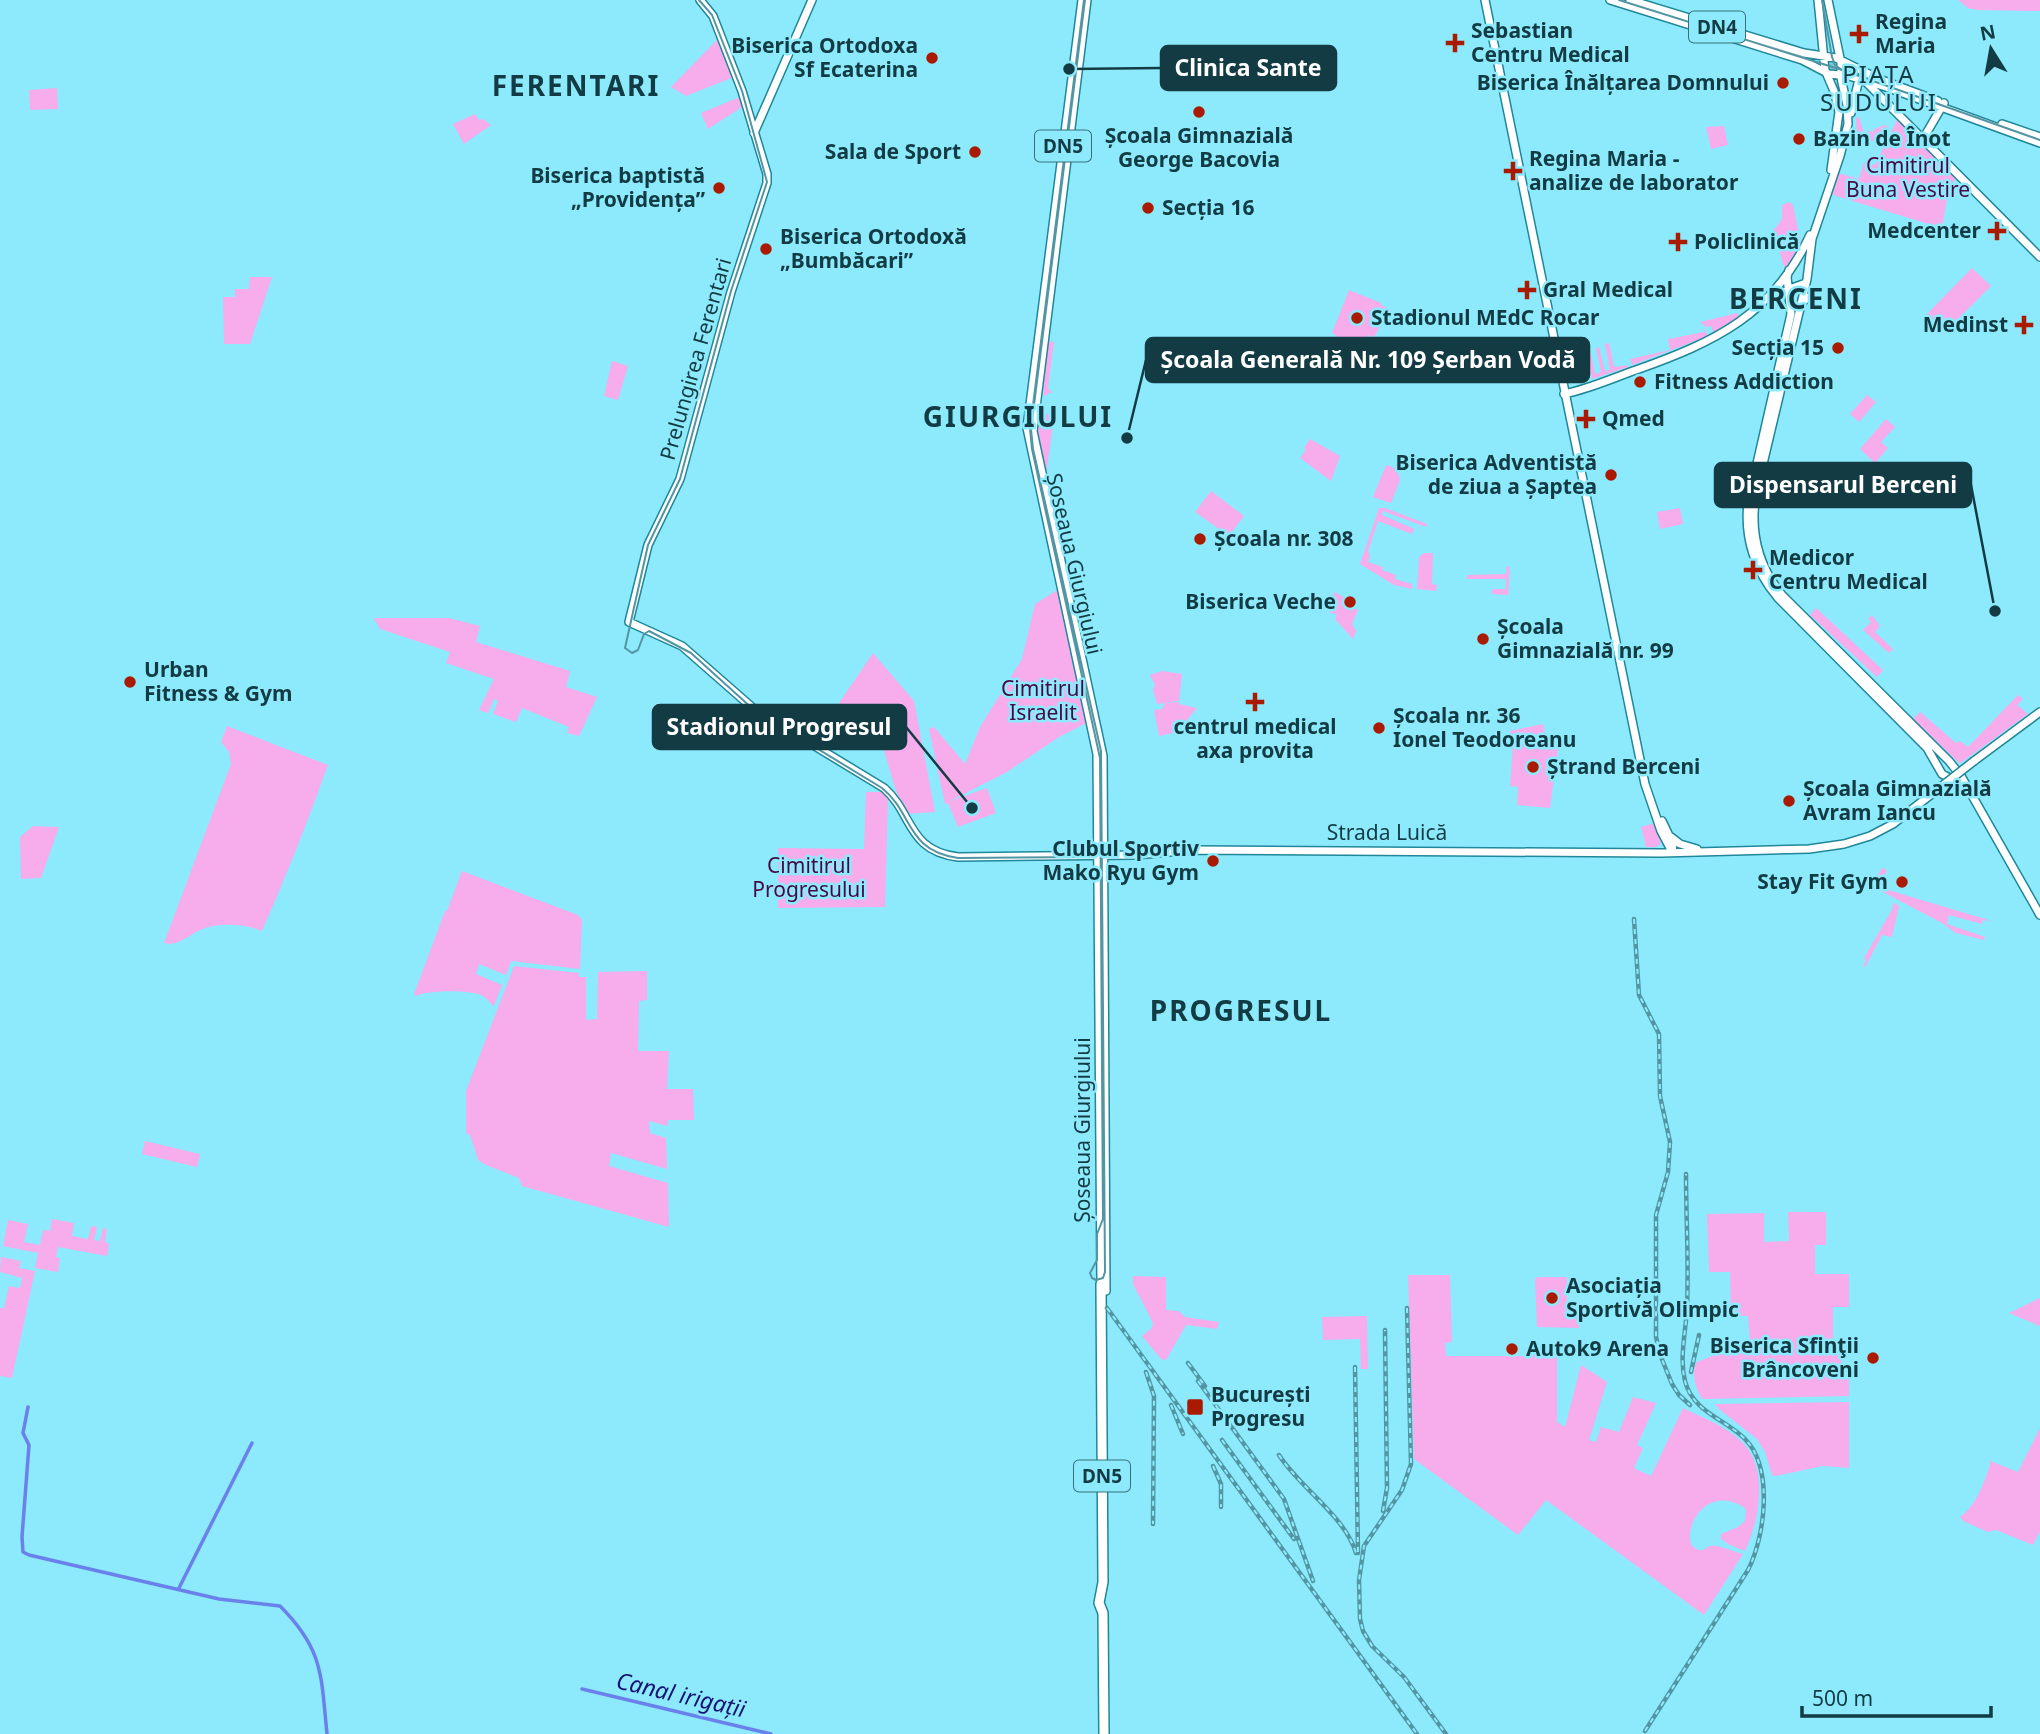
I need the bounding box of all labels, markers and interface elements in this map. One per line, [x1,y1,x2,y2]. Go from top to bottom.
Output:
place label: Regina Maria [1875,7,1947,59]
road number: DN4 [1689,12,1745,42]
north arrow [1956,14,2026,84]
place label: Sebastian Centru Medical [1471,16,1630,68]
text: N [1978,18,1998,47]
marker: Regina Maria [1849,24,1869,44]
place label: Biserica Ortodoxa Sf Ecaterina [731,31,918,83]
marker: Sebastian Centru Medical [1445,33,1465,53]
callout: Clinica Sante [1161,46,1336,90]
marker: Biserica Ortodoxa Sf Ecaterina [924,50,940,66]
text: Clinica Sante [1174,51,1322,83]
district label: PIAȚA SUDULUI [1820,57,1938,118]
district label: FERENTARI [492,66,660,104]
place label: Biserica Înălțarea Domnului [1477,68,1769,96]
marker: Biserica Înălțarea Domnului [1775,75,1791,91]
marker: Școala Gimnazială George Bacovia [1191,104,1207,120]
place label: Școala Gimnazială George Bacovia [1105,121,1293,173]
place label: Bazin de Înot [1813,124,1951,152]
road number: DN5 [1035,130,1091,162]
marker: Bazin de Înot [1791,131,1807,147]
place label: Sala de Sport [825,137,961,165]
marker: Sala de Sport [967,144,983,160]
place label: Regina Maria - analize de laborator [1529,144,1739,196]
park label: Cimitirul Buna Vestire [1846,151,1970,203]
place label: Biserica baptistă „Providența” [530,161,706,213]
marker: Regina Maria - analize de laborator [1503,161,1523,181]
marker: Biserica baptistă „Providența” [711,180,727,196]
place label: Secția 16 [1162,193,1254,221]
marker: Secția 16 [1140,200,1156,216]
place label: Medcenter [1867,216,1982,244]
marker: Medcenter [1987,221,2007,241]
place label: Biserica Ortodoxă „Bumbăcari” [780,222,967,274]
place label: Policlinică [1694,227,1799,255]
marker: Policlinică [1668,232,1688,252]
marker: Biserica Ortodoxă „Bumbăcari” [758,241,774,257]
street label: Prelungirea Ferentari [653,254,737,463]
place label: Gral Medical [1543,275,1673,303]
district label: BERCENI [1729,279,1863,317]
marker: Gral Medical [1517,280,1537,300]
place label: Stadionul MEdC Rocar [1371,303,1600,331]
marker: Stadionul MEdC Rocar [1349,310,1365,326]
place label: Medinst [1923,310,2008,338]
marker: Medinst [2014,315,2034,335]
place label: Secția 15 [1732,333,1824,361]
callout: Școala Generală Nr. 109 Șerban Vodă [1146,338,1589,382]
marker: Secția 15 [1830,340,1846,356]
text: Școala Generală Nr. 109 Șerban Vodă [1161,343,1575,375]
place label: Fitness Addiction [1654,367,1834,395]
marker: Fitness Addiction [1632,374,1648,390]
district label: GIURGIULUI [923,397,1113,435]
place label: Qmed [1602,404,1665,432]
marker: Qmed [1576,409,1596,429]
place label: Biserica Adventistă de ziua a Șaptea [1396,448,1597,500]
callout: Dispensarul Berceni [1715,463,1971,507]
marker: Biserica Adventistă de ziua a Șaptea [1603,467,1619,483]
text: Dispensarul Berceni [1729,468,1957,500]
street label: Șoseaua Giurgiului [1040,470,1109,657]
place label: Școala nr. 308 [1214,524,1353,552]
marker: Școala nr. 308 [1192,531,1208,547]
place label: Medicor Centru Medical [1769,543,1928,595]
marker: Medicor Centru Medical [1743,560,1763,580]
place label: Biserica Veche [1185,587,1336,615]
marker: Biserica Veche [1342,594,1358,610]
place label: Școala Gimnazială nr. 99 [1497,612,1674,664]
marker: Școala Gimnazială nr. 99 [1475,631,1491,647]
place label: Urban Fitness & Gym [144,655,293,707]
marker: Urban Fitness & Gym [122,674,138,690]
park label: Cimitirul Israelit [1001,674,1085,726]
marker: centrul medical axa provita [1245,692,1265,712]
place label: Școala nr. 36 Ionel Teodoreanu [1393,701,1576,753]
callout: Stadionul Progresul [653,705,906,749]
text: Stadionul Progresul [667,710,891,742]
place label: centrul medical axa provita [1173,712,1337,764]
marker: Școala nr. 36 Ionel Teodoreanu [1371,720,1387,736]
place label: Ștrand Berceni [1547,752,1700,780]
marker: Ștrand Berceni [1525,759,1541,775]
place label: Școala Gimnazială Avram Iancu [1803,774,1992,826]
marker: Școala Gimnazială Avram Iancu [1781,793,1797,809]
street label: Strada Luică [1327,818,1447,846]
place label: Clubul Sportiv Mako Ryu Gym [1042,834,1199,886]
park label: Cimitirul Progresului [752,851,866,903]
marker: Clubul Sportiv Mako Ryu Gym [1205,853,1221,869]
place label: Stay Fit Gym [1757,867,1888,895]
marker: Stay Fit Gym [1894,874,1910,890]
district label: PROGRESUL [1150,991,1332,1029]
street label: Șoseaua Giurgiului [1068,1037,1096,1223]
place label: Asociația Sportivă Olimpic [1566,1271,1739,1323]
marker: Asociația Sportivă Olimpic [1544,1290,1560,1306]
place label: Biserica Sfinţii Brâncoveni [1710,1331,1859,1383]
place label: Autok9 Arena [1526,1334,1669,1362]
marker: Autok9 Arena [1504,1341,1520,1357]
marker: Biserica Sfinţii Brâncoveni [1865,1350,1881,1366]
place label: București Progresu [1211,1380,1311,1432]
marker: București Progresu [1185,1397,1205,1417]
road number: DN5 [1074,1460,1130,1492]
water label: Canal irigații [613,1664,750,1725]
scale bar [1802,1674,1991,1718]
text: 500 m [1812,1684,1873,1712]

